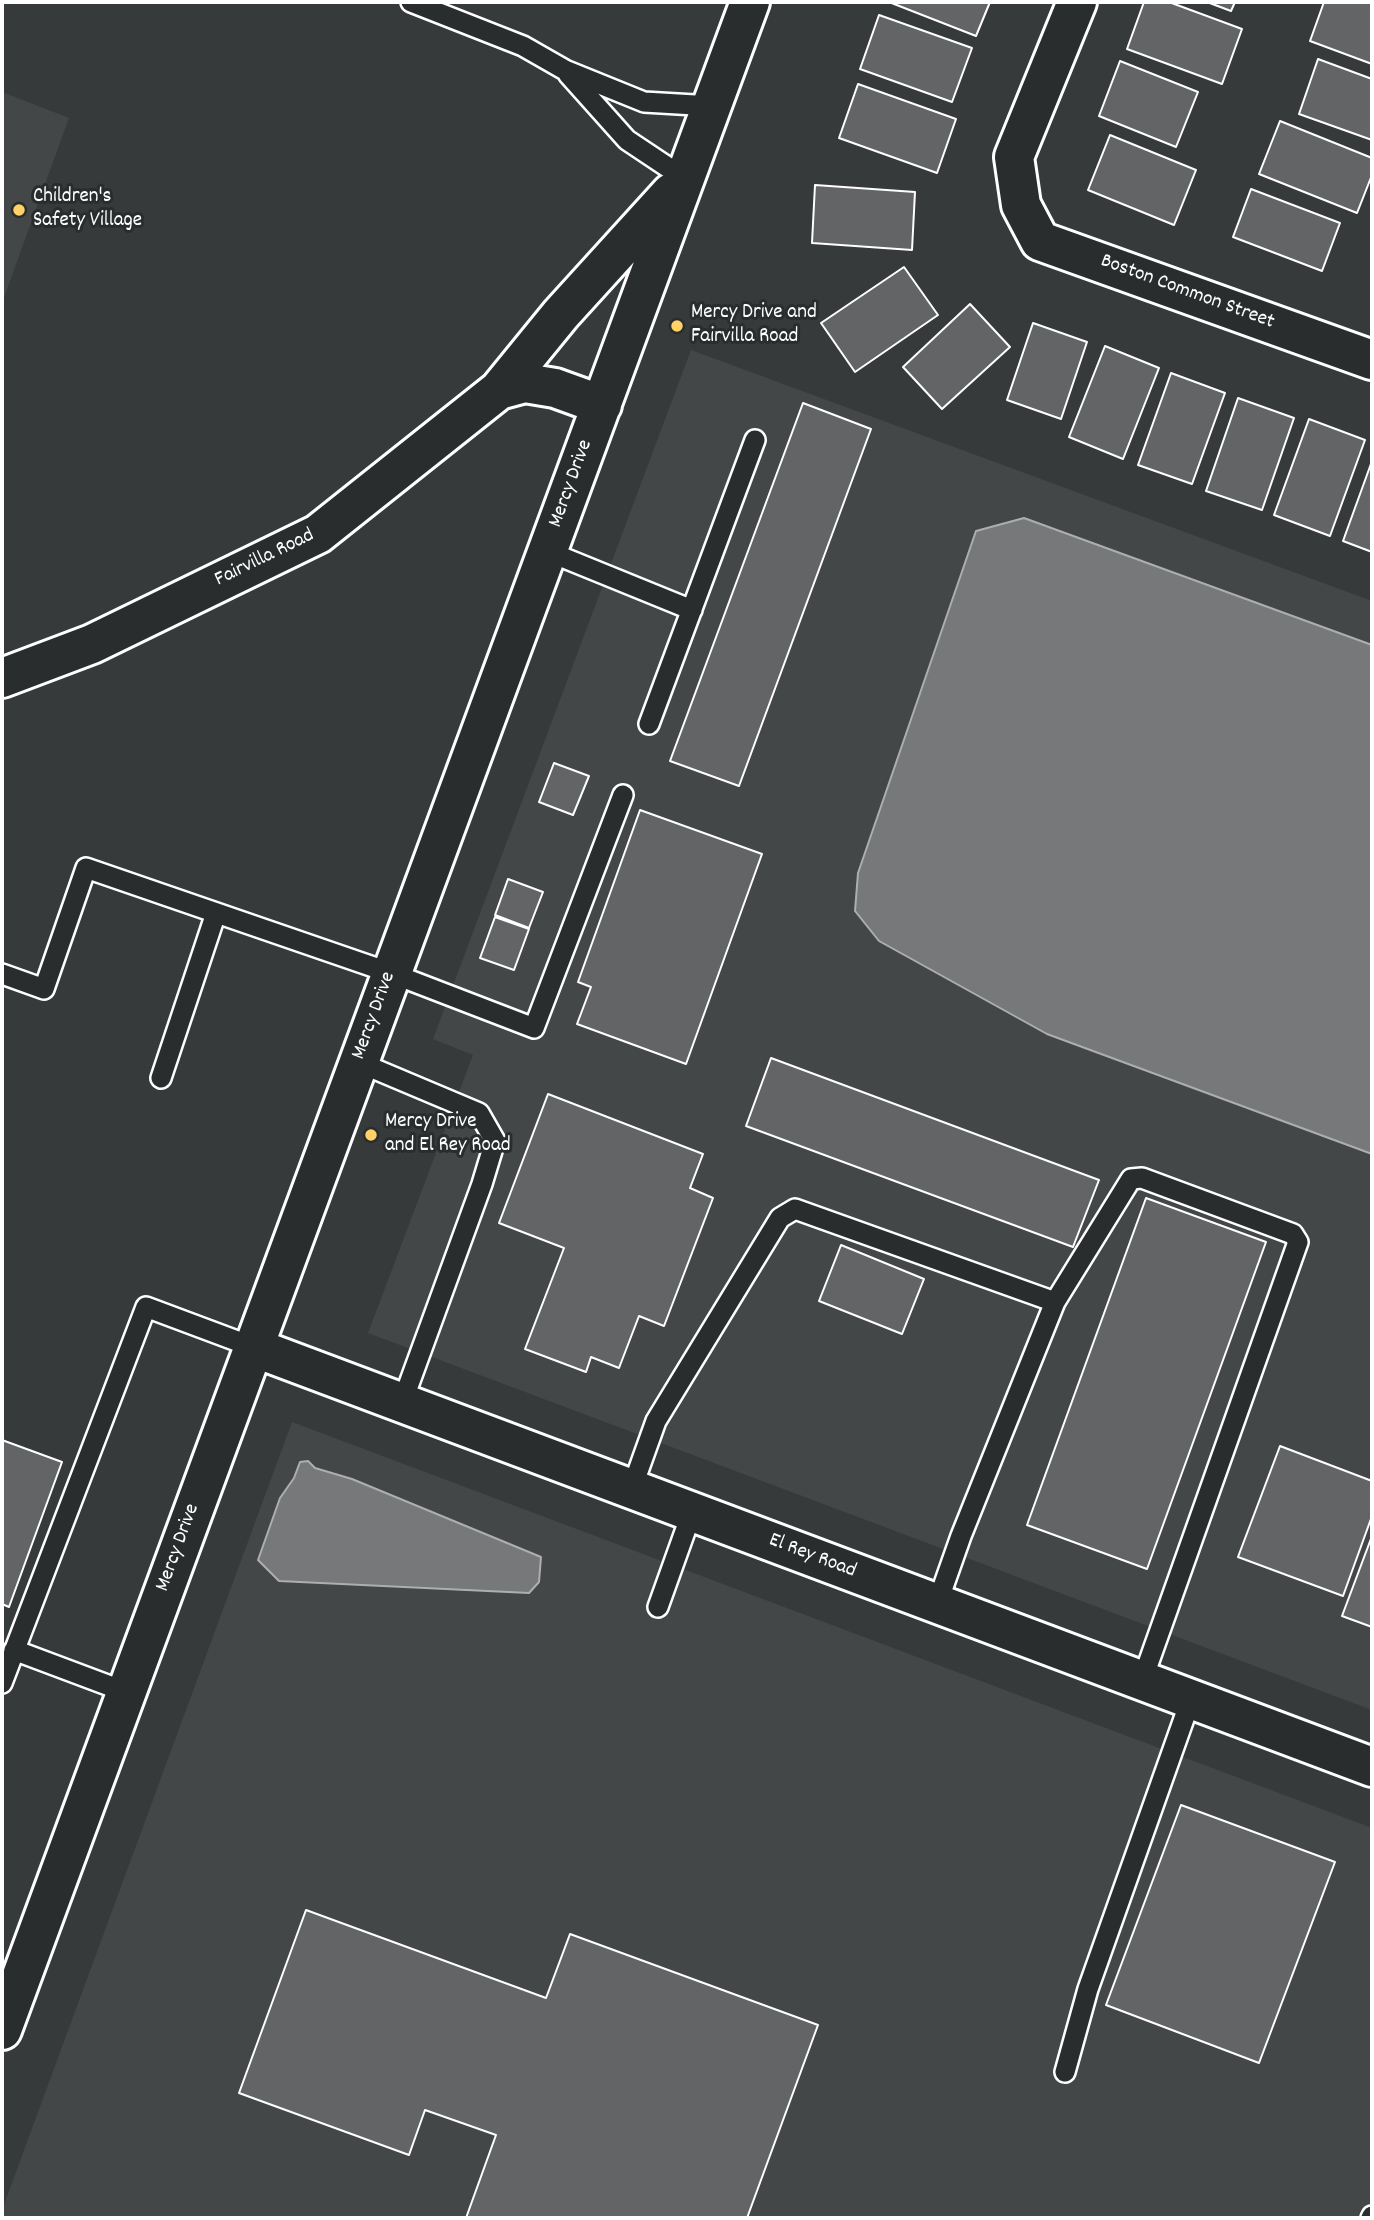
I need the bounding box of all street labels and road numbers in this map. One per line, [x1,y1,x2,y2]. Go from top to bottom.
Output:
street label: Boston Common Street [1097,250,1277,336]
street label: Mercy Drive [545,437,599,531]
street label: Fairvilla Road [211,524,319,594]
street label: Mercy Drive [348,969,402,1063]
street label: Mercy Drive [152,1501,206,1595]
street label: El Rey Road [765,1529,859,1585]

